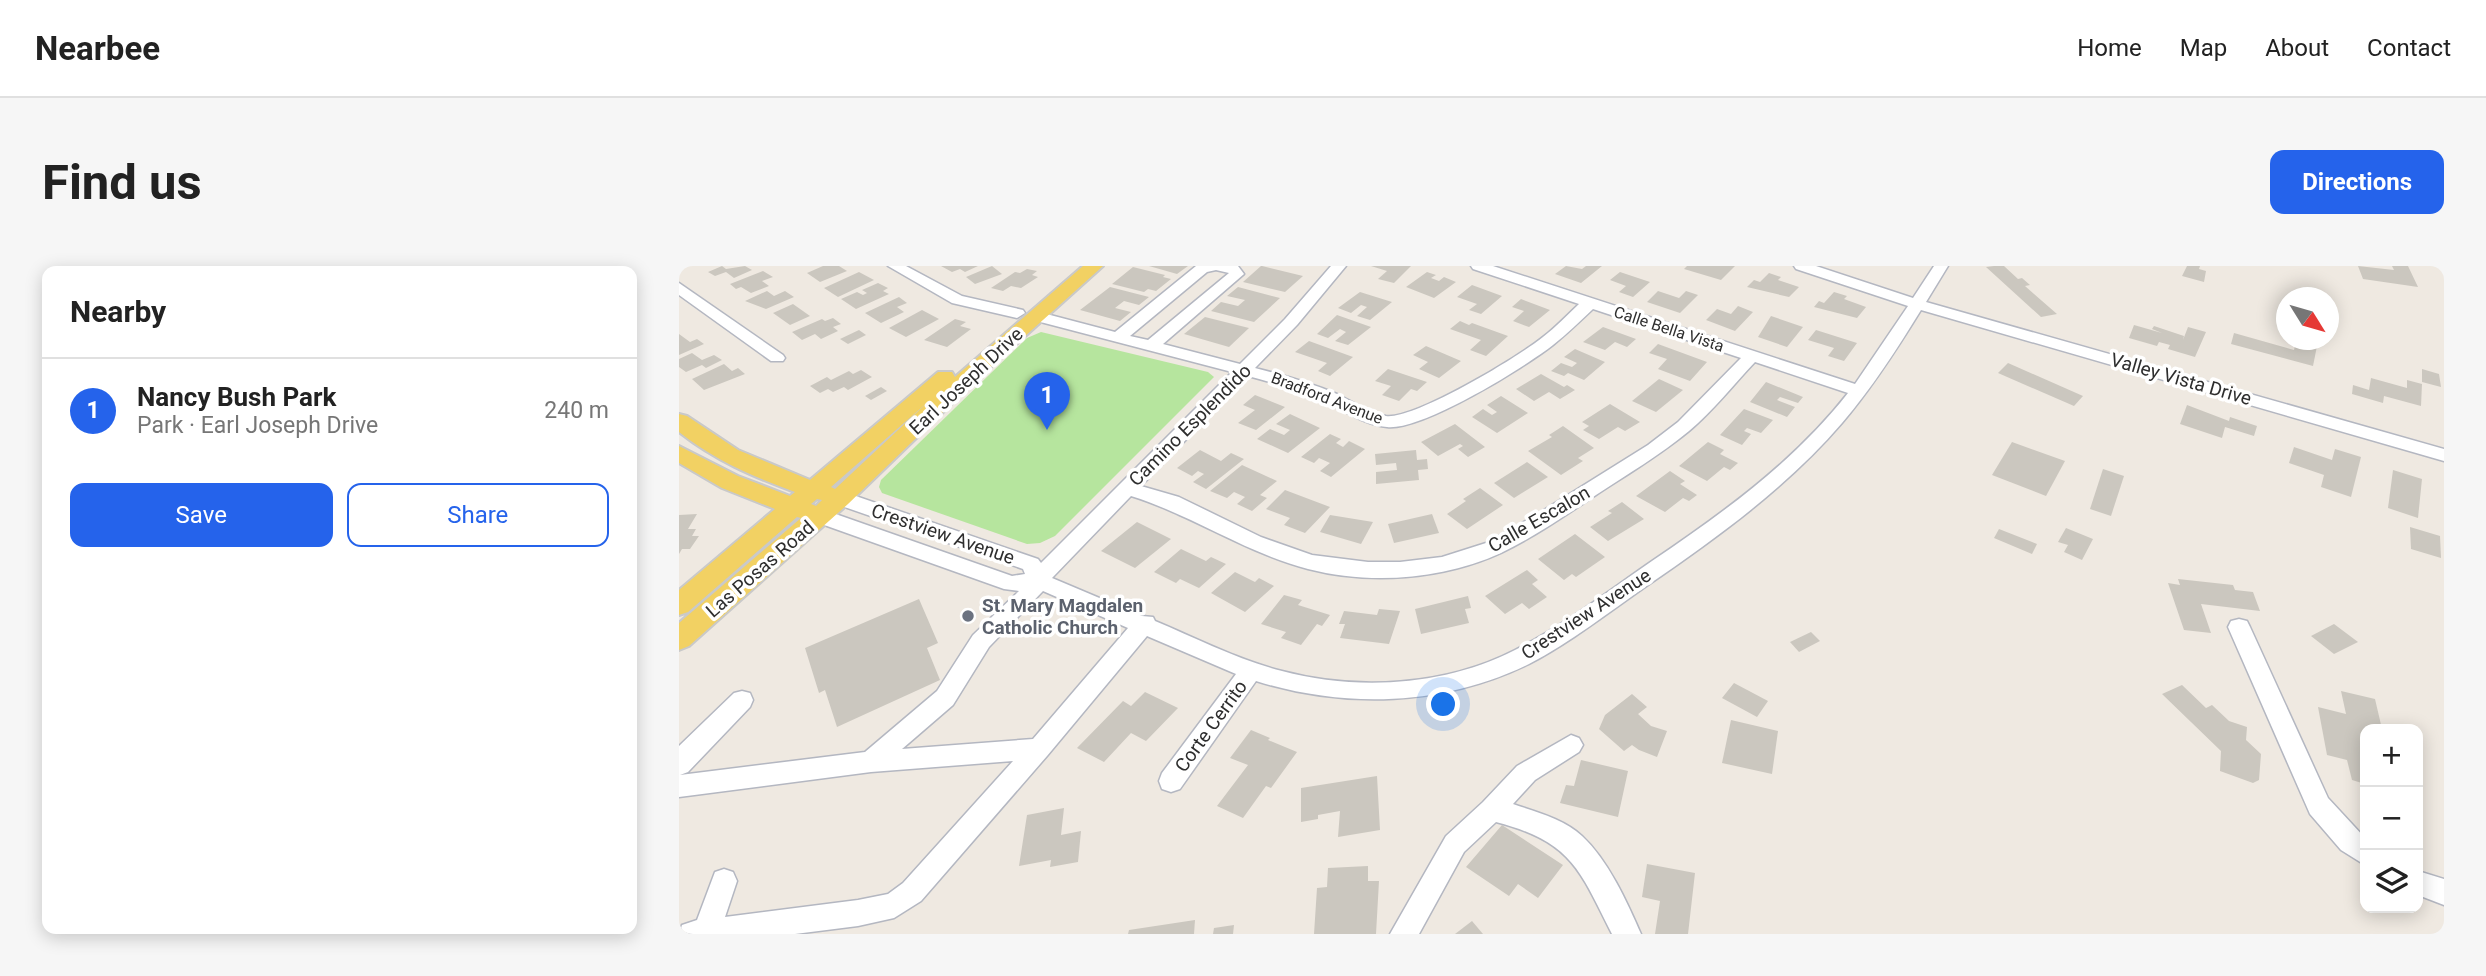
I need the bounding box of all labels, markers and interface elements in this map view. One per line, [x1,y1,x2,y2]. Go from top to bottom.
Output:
text: Nearbee [35,29,160,68]
text: Home [2077,34,2142,62]
text: Map [2180,34,2227,62]
text: About [2265,34,2329,62]
text: Contact [2367,34,2451,62]
button: Directions [2270,150,2444,214]
text: Find us [42,154,202,211]
north arrow [2276,287,2339,350]
text: Nearby [70,294,166,329]
street label: Calle Bella Vista [1612,302,1726,356]
street label: Earl Joseph Drive [905,323,1027,439]
street label: Valley Vista Drive [2108,348,2254,410]
street label: Camino Esplendido [1124,359,1256,491]
street label: Bradford Avenue [1268,368,1386,428]
pin: 1 [1024,372,1070,430]
text: Nancy Bush Park [137,382,336,412]
text: 1 [86,397,100,424]
text: 240 m [544,397,609,424]
text: Park · Earl Joseph Drive [137,412,378,439]
street label: Calle Escalon [1484,481,1594,557]
button: Save [70,483,333,547]
button: Share [347,483,609,547]
street label: Crestview Avenue [868,499,1018,569]
street label: Las Posas Road [701,516,819,622]
street label: Crestview Avenue [1517,564,1655,664]
place label: St. Mary Magdalen Catholic Church [982,594,1143,639]
marker: St. Mary Magdalen Catholic Church [960,608,976,624]
street label: Corte Cerrito [1170,676,1252,776]
your location [1426,687,1460,721]
map controls [2360,724,2423,913]
button: + [2360,724,2423,787]
button: − [2360,787,2423,850]
button: layers [2360,850,2423,913]

